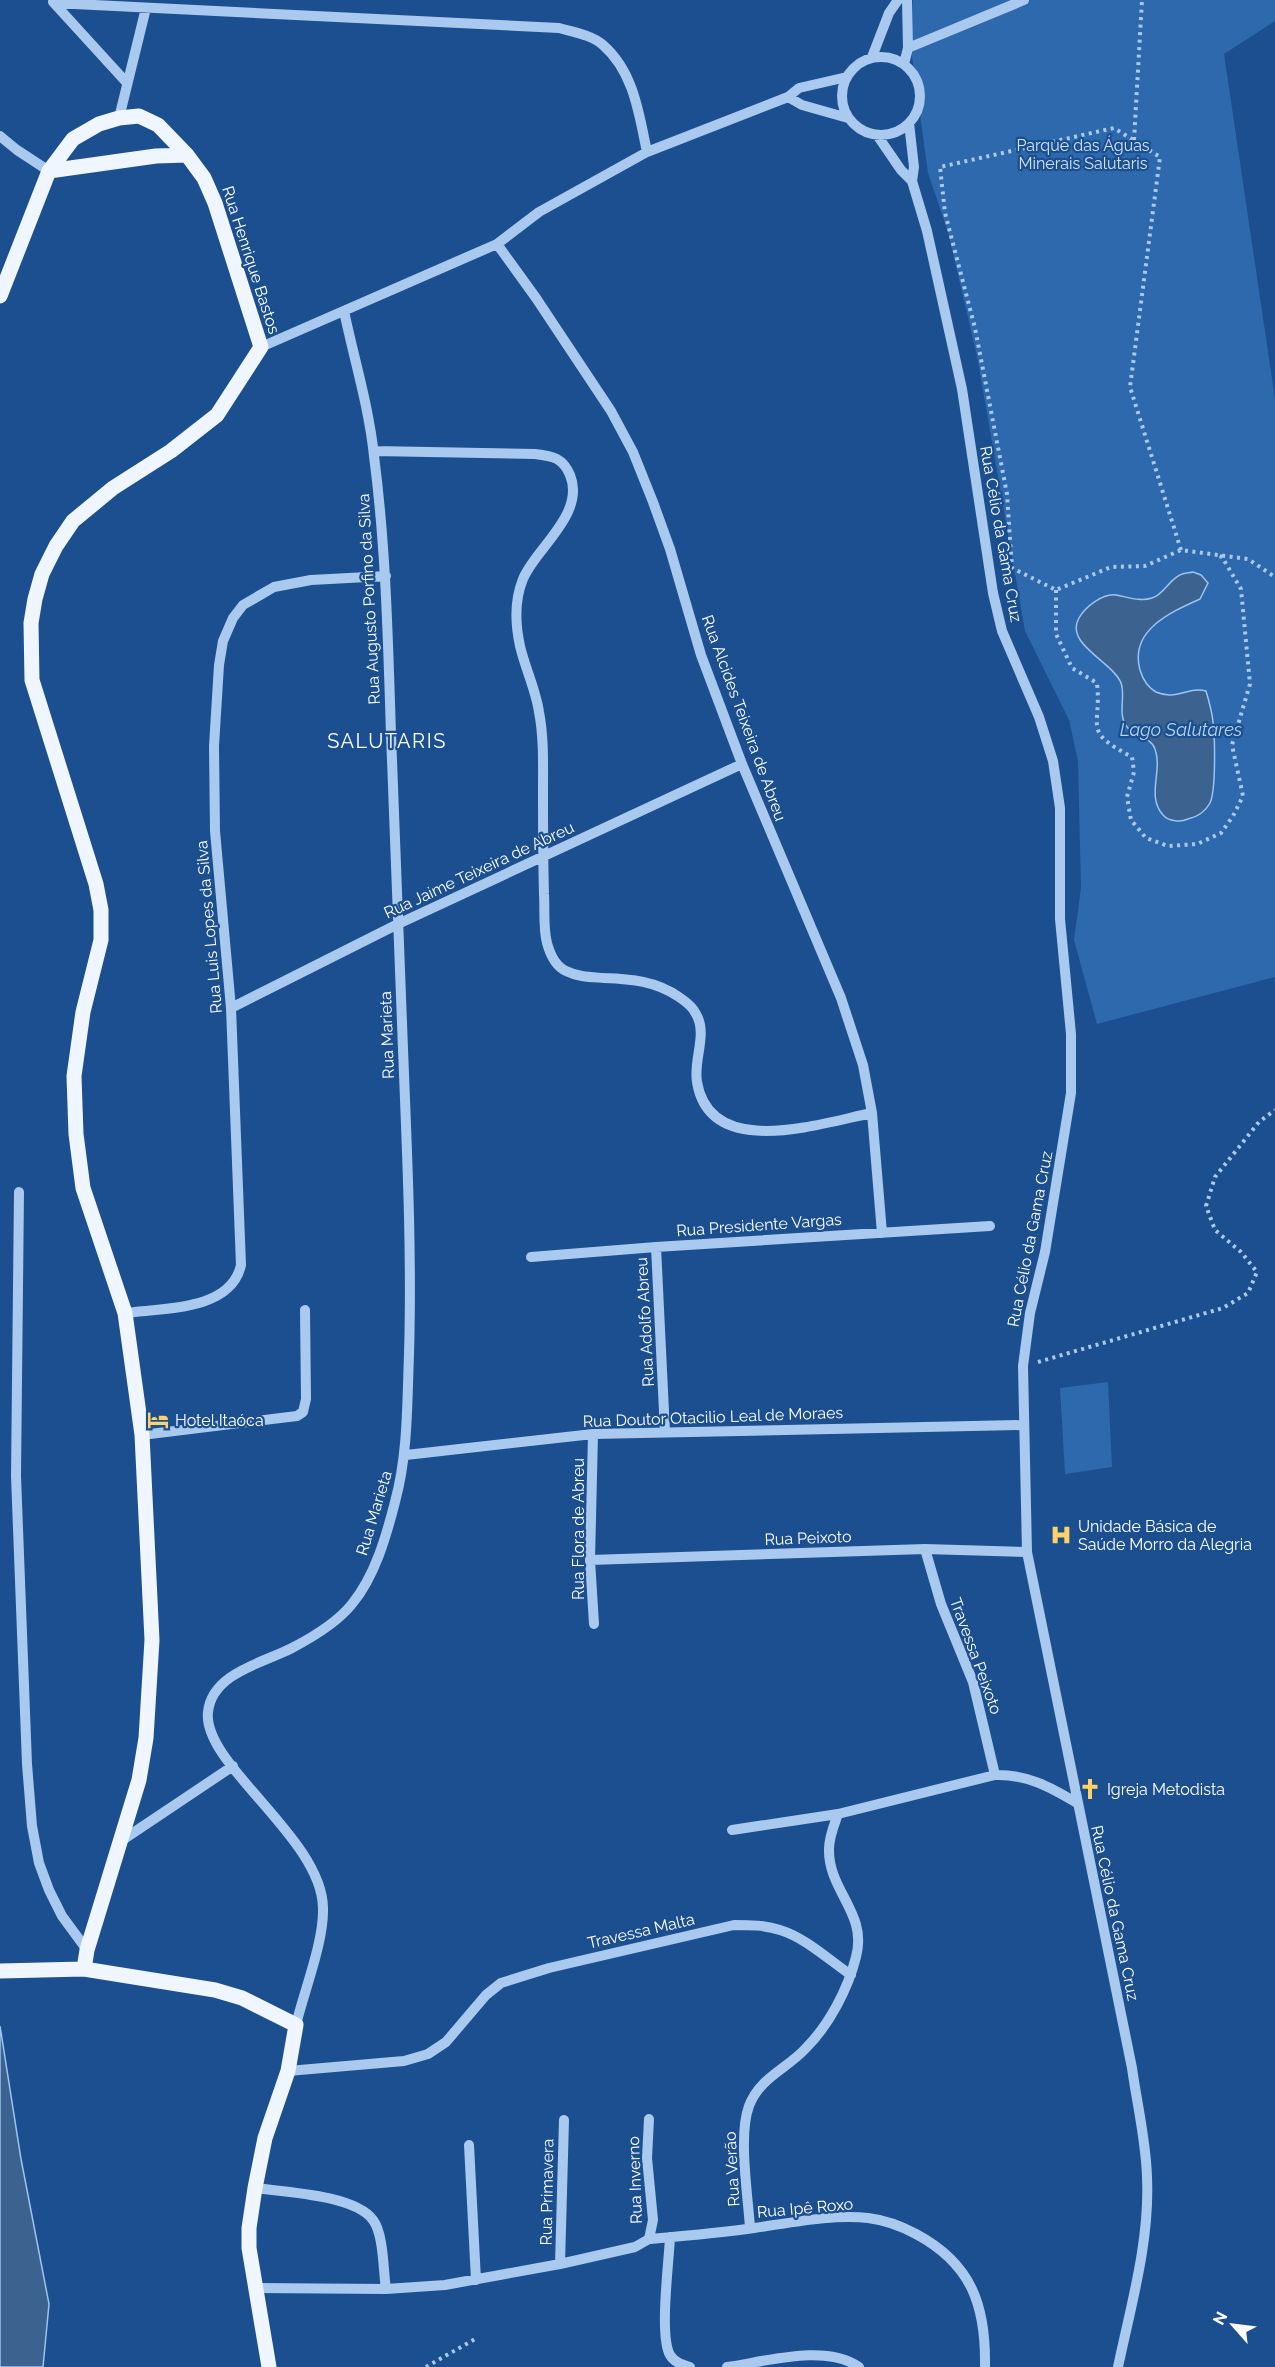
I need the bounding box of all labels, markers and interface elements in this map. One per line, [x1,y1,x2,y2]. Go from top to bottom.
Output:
park label: Parque das Águas Minerais Salutaris [1016,135,1150,173]
street label: Rua Henrique Bastos [218,184,284,337]
street label: Rua Célio da Gama Cruz [976,444,1026,624]
street label: Rua Augusto Porfino da Silva [354,493,384,705]
street label: Rua Alcides Teixeira de Abreu [698,612,790,824]
water label: Lago Salutares [1120,719,1243,740]
district label: SALUTARIS [327,729,447,753]
street label: Rua Jaime Teixeira de Abreu [381,818,577,922]
street label: Rua Luis Lopes da Silva [192,840,226,1014]
street label: Rua Marieta [376,991,398,1079]
street label: Rua Célio da Gama Cruz [1004,1149,1056,1329]
street label: Rua Presidente Vargas [676,1210,843,1240]
street label: Rua Adolfo Abreu [632,1257,658,1387]
street label: Rua Doutor Otacilio Leal de Moraes [583,1403,844,1431]
hotel icon: Hotel Itaóca [146,1408,170,1432]
place label: Hotel Itaóca [175,1411,264,1430]
street label: Rua Flora de Abreu [569,1458,588,1600]
street label: Rua Marieta [352,1468,396,1558]
place label: Unidade Básica de Saúde Morro da Alegria [1078,1517,1252,1554]
hospital icon: Unidade Básica de Saúde Morro da Alegria [1049,1523,1073,1547]
street label: Rua Peixoto [764,1527,852,1549]
street label: Travessa Peixoto [946,1595,1006,1717]
church icon: Igreja Metodista [1078,1777,1102,1801]
place label: Igreja Metodista [1107,1780,1225,1799]
street label: Rua Célio da Gama Cruz [1087,1824,1143,2003]
street label: Travessa Malta [586,1909,696,1953]
street label: Rua Verão [721,2131,743,2207]
street label: Rua Inverno [624,2136,646,2224]
street label: Rua Primavera [537,2138,557,2246]
street label: Rua Ipê Roxo [756,2194,854,2222]
north arrow [1203,2295,1263,2355]
text: N [1209,2308,1231,2328]

